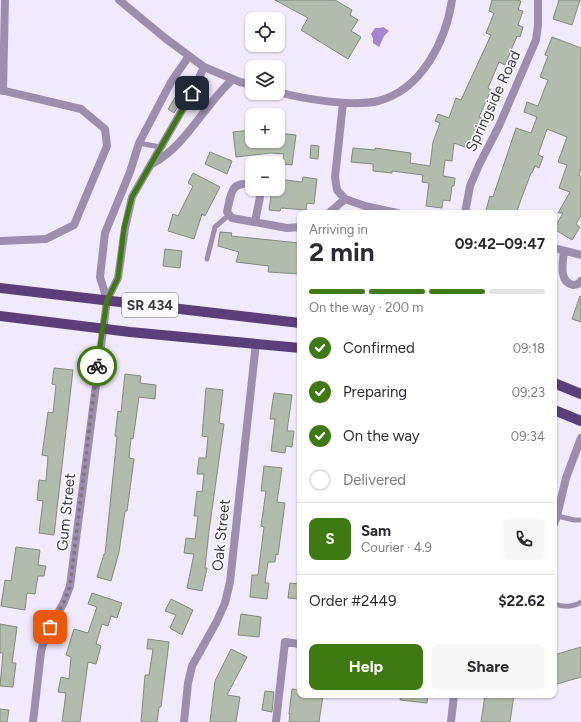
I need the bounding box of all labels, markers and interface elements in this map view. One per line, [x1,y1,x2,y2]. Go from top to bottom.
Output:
map controls [245,12,285,196]
button: locate [245,12,285,52]
street label: Springside Road [462,48,524,154]
button: layers [245,60,285,100]
pin [175,76,209,110]
icon: home [181,82,203,104]
button: + [245,108,285,148]
button: − [245,156,285,196]
text: Arriving in [309,222,368,237]
text: 09:42–09:47 [455,235,545,253]
text: 2 min [309,236,375,268]
road number: SR 434 [122,293,178,317]
text: On the way · 200 m [309,300,423,315]
icon: check [309,337,331,359]
text: Confirmed [343,339,415,357]
text: 09:18 [513,341,545,356]
courier [77,346,117,386]
icon: bike [86,355,108,377]
icon: check [309,381,331,403]
text: Preparing [343,383,407,401]
text: 09:23 [512,385,545,400]
icon: check [309,425,331,447]
text: On the way [343,427,420,445]
text: 09:34 [511,429,545,444]
text: Delivered [343,471,406,489]
street label: Gum Street [53,472,79,552]
street label: Oak Street [208,498,234,572]
button: phone [503,518,545,560]
text: Sam [361,522,391,540]
text: S [325,530,335,548]
text: Courier · 4.9 [361,540,432,555]
text: Order #2449 [309,592,396,610]
text: $22.62 [498,592,545,610]
pin [33,610,67,644]
icon: bag [39,616,61,638]
button: Help [309,644,423,690]
button: Share [431,644,545,690]

